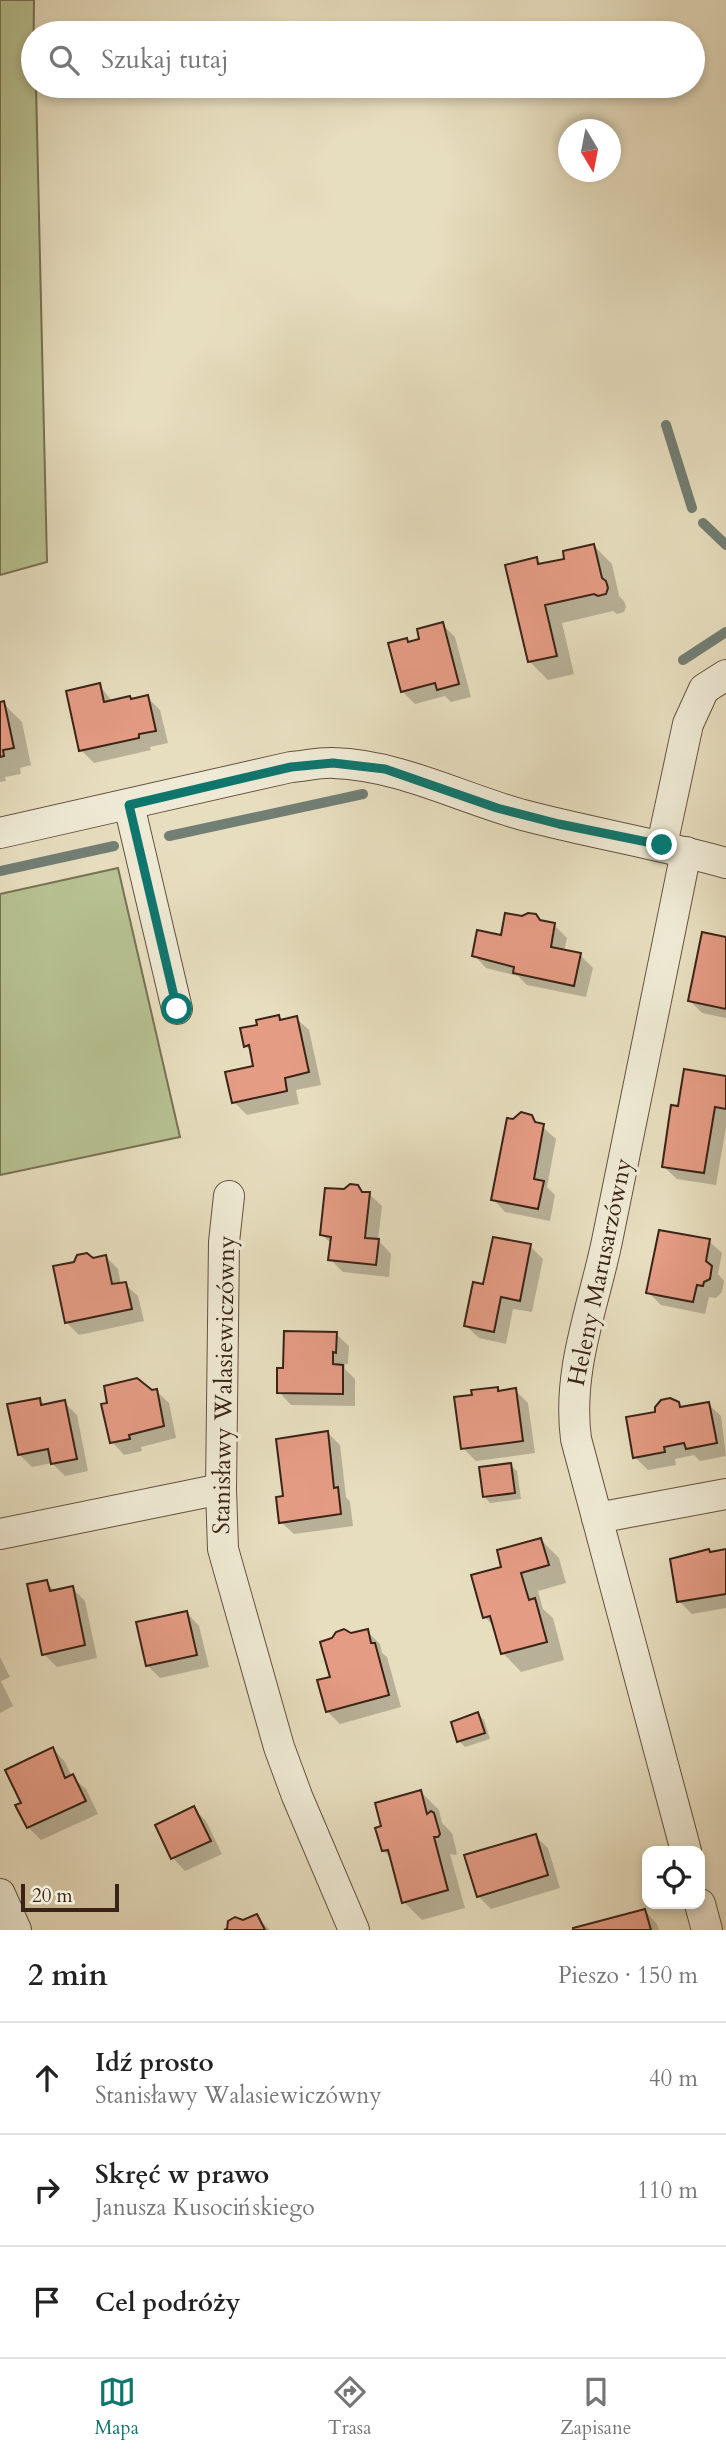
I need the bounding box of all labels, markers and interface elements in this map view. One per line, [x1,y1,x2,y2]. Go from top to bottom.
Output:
search box [21,21,705,98]
icon: search [45,41,83,79]
text: Szukaj tutaj [101,42,229,77]
north arrow [558,119,621,182]
route end [646,829,677,860]
route start [161,993,192,1024]
street label: Heleny Marusarzówny [560,1155,640,1389]
street label: Stanisławy Walasiewiczówny [205,1235,243,1535]
map controls [642,1846,705,1909]
button: locate [642,1846,705,1909]
scale bar [21,1881,119,1913]
text: 20 m [32,1883,73,1909]
text: 2 min [28,1955,108,1996]
text: Pieszo · 150 m [558,1960,698,1991]
text: Idź prosto [95,2045,214,2080]
icon: ahead [28,2059,66,2097]
text: 40 m [649,2063,698,2094]
text: Stanisławy Walasiewiczówny [95,2080,382,2111]
text: Skręć w prawo [95,2157,269,2192]
icon: right [28,2171,66,2209]
text: 110 m [637,2175,698,2206]
text: Janusza Kusocińskiego [95,2192,315,2223]
icon: arrive [28,2283,66,2321]
text: Cel podróży [95,2285,241,2320]
tab: Mapa [94,2373,139,2441]
tab: Trasa [328,2373,371,2441]
tab: Zapisane [560,2373,632,2441]

